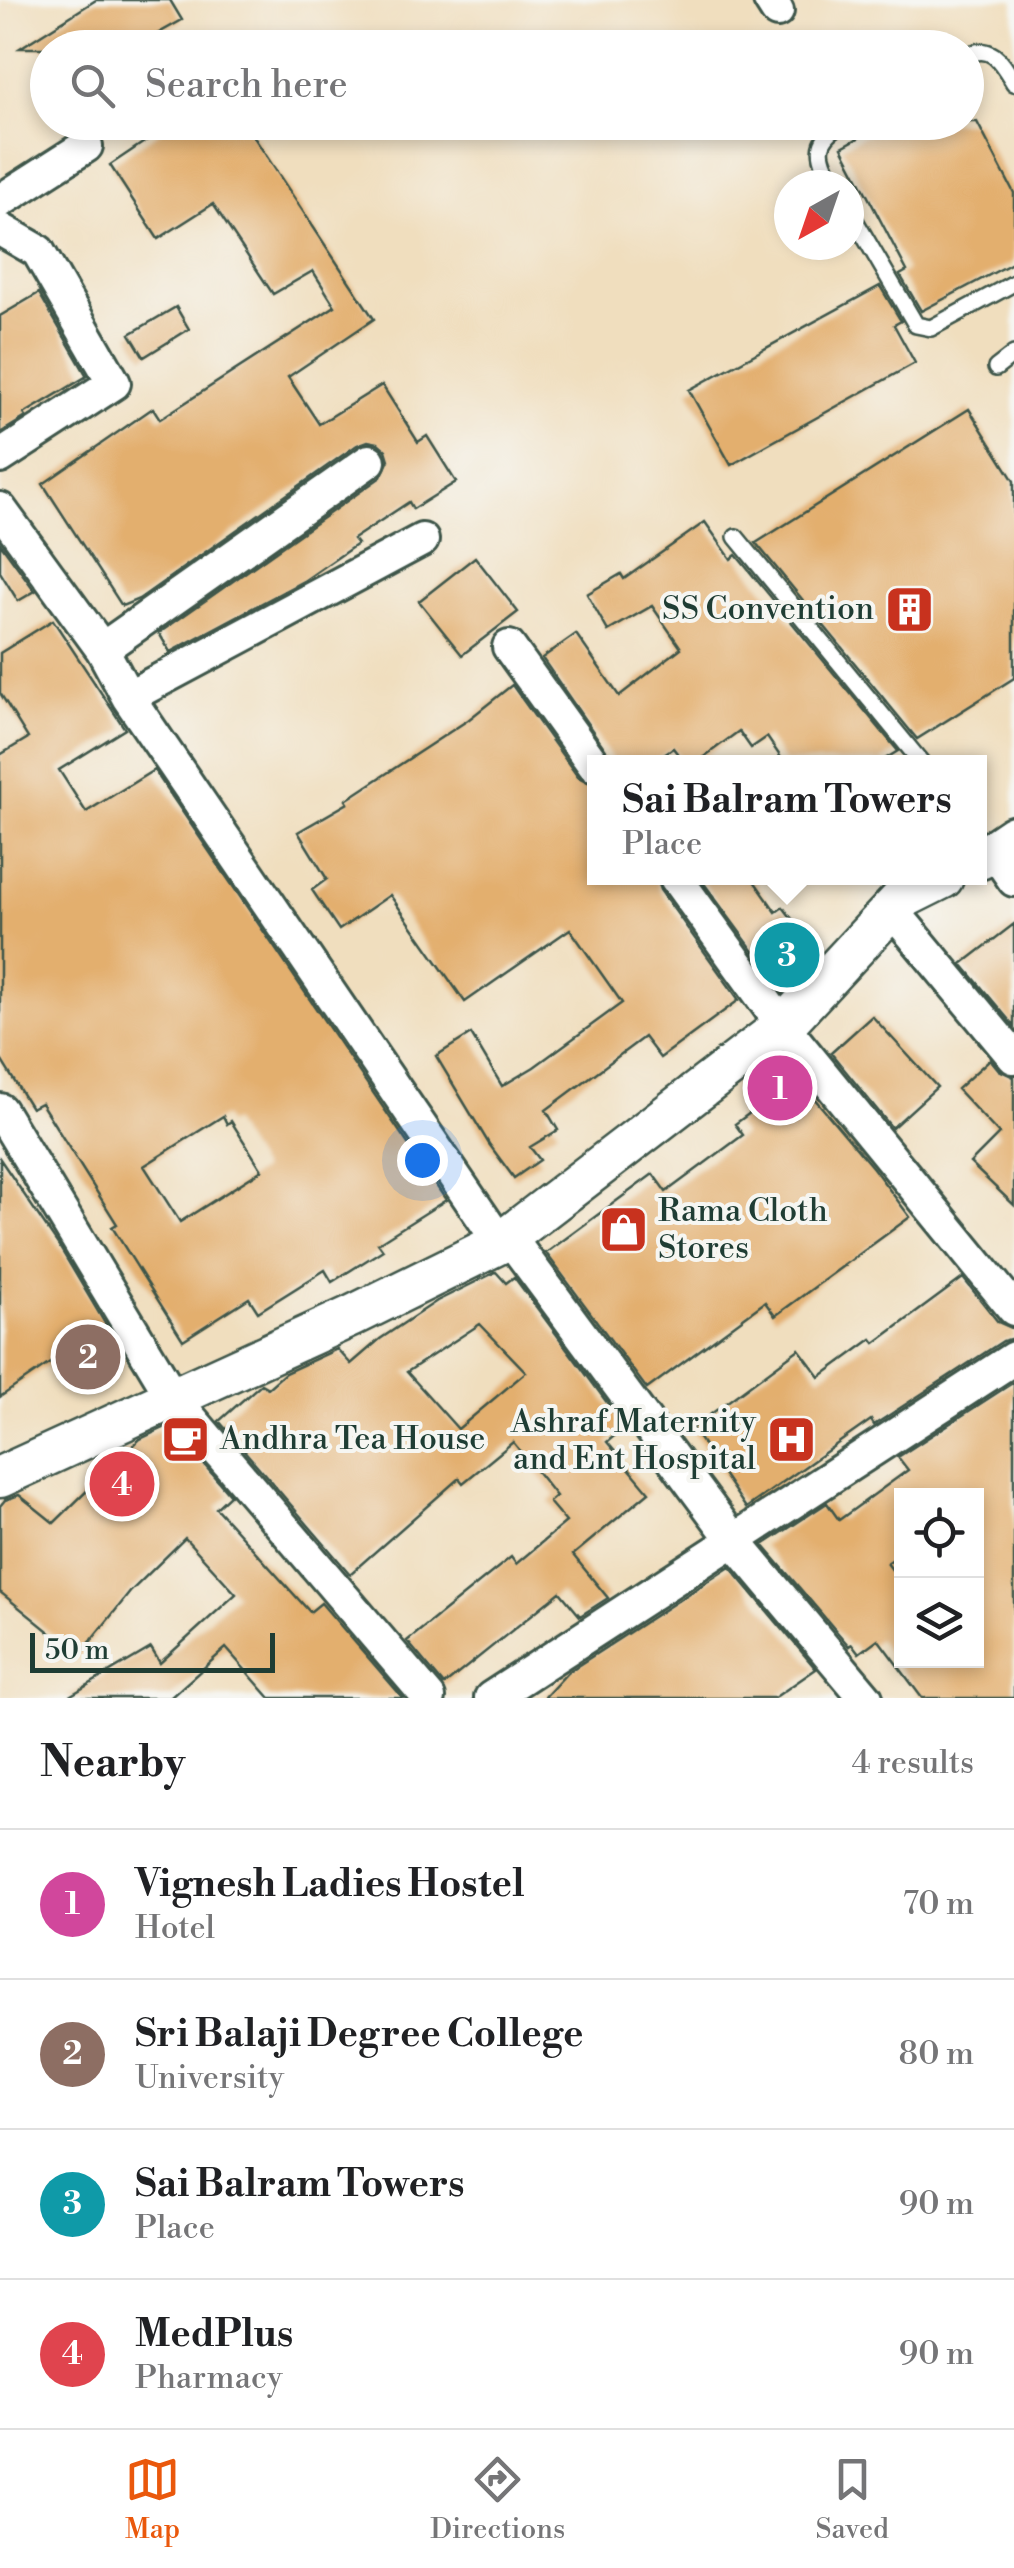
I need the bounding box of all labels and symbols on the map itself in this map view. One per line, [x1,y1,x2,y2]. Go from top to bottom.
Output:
north arrow [774,170,864,260]
building icon: SS Convention [883,583,935,635]
place label: SS Convention [662,589,874,629]
pin: 3 [754,918,820,992]
pin: 1 [748,1050,812,1126]
your location [397,1135,448,1186]
place label: Rama Cloth Stores [658,1191,828,1268]
shop icon: Rama Cloth Stores [597,1203,649,1255]
pin: 2 [56,1320,120,1394]
place label: Ashraf Maternity and Ent Hospital [510,1402,757,1479]
cafe icon: Andhra Tea House [159,1413,211,1465]
hospital icon: Ashraf Maternity and Ent Hospital [765,1414,817,1466]
place label: Andhra Tea House [219,1419,485,1459]
pin: 4 [90,1446,154,1522]
scale bar [30,1628,275,1672]

